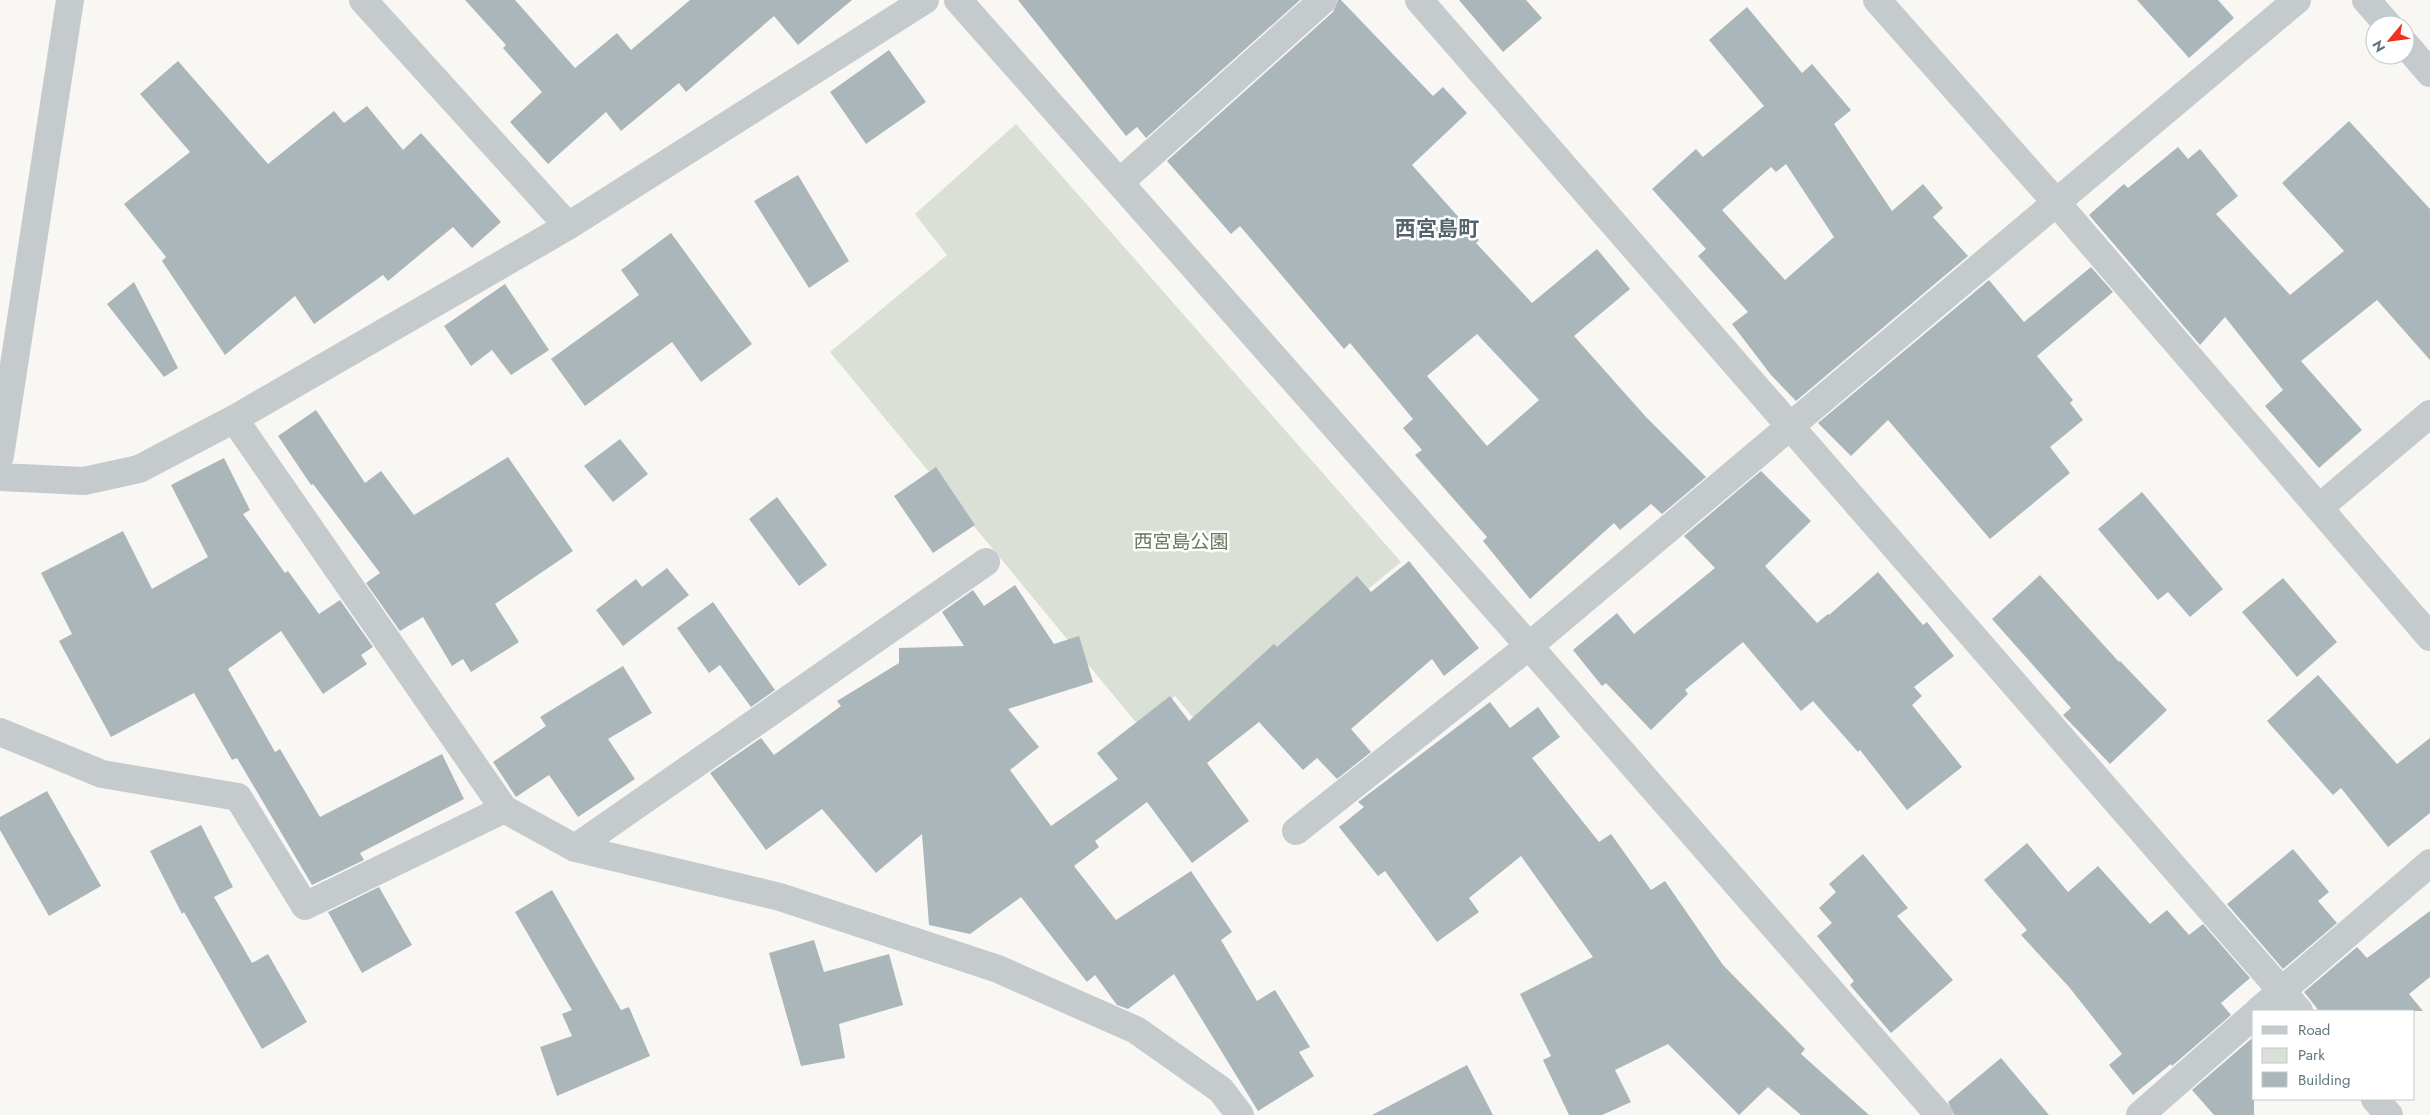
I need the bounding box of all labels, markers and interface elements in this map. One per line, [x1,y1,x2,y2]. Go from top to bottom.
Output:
north arrow [2365,15,2415,65]
text: N [2367,37,2390,56]
district label: 西宮島町 [1395,214,1479,244]
park label: 西宮島公園 [1133,528,1229,555]
legend [2252,1010,2415,1100]
text: Road [2298,1019,2330,1041]
text: Park [2298,1044,2325,1066]
text: Building [2298,1069,2350,1091]

